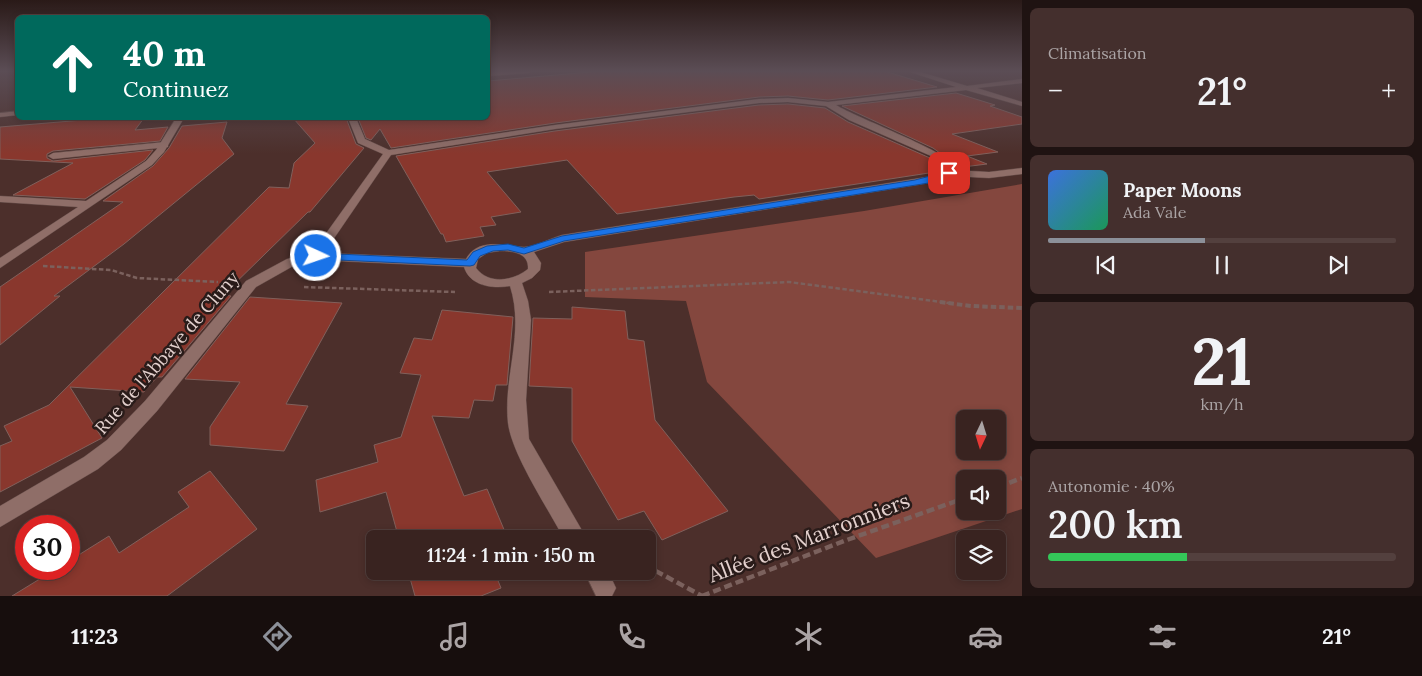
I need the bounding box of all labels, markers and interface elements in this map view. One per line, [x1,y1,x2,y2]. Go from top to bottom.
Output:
text: 40 m [123,31,206,76]
icon: ahead [40,35,105,100]
text: Climatisation [1048,43,1146,63]
text: 21° [1197,67,1247,115]
text: − [1048,73,1063,109]
text: + [1381,73,1396,109]
text: Continuez [123,75,229,103]
pin [928,152,970,194]
icon: arrive [935,159,963,187]
text: Paper Moons [1123,178,1242,202]
text: Ada Vale [1123,202,1186,222]
position arrow [289,229,341,281]
icon: previous [1092,251,1120,279]
icon: pause [1208,251,1236,279]
icon: next [1324,251,1352,279]
street label: Rue de l'Abbaye de Cluny [90,266,244,439]
text: 21 [1191,320,1253,403]
text: km/h [1200,394,1244,414]
north arrow [956,410,1006,460]
map controls [956,410,1006,580]
button: sound [956,470,1006,520]
text: Autonomie · 40% [1048,476,1175,496]
street label: Allée des Marronniers [703,487,914,589]
text: 200 km [1048,500,1183,548]
speed limit sign: 30 [15,515,80,580]
button: layers [956,530,1006,580]
text: 11:24 · 1 min · 150 m [427,543,595,567]
icon: directions [260,619,295,654]
icon: music [437,619,472,654]
icon: phone [614,619,649,654]
icon: climate [791,619,826,654]
icon: car [968,619,1003,654]
icon: filters [1145,619,1180,654]
text: 11:23 [71,622,118,650]
text: 21° [1322,622,1351,650]

